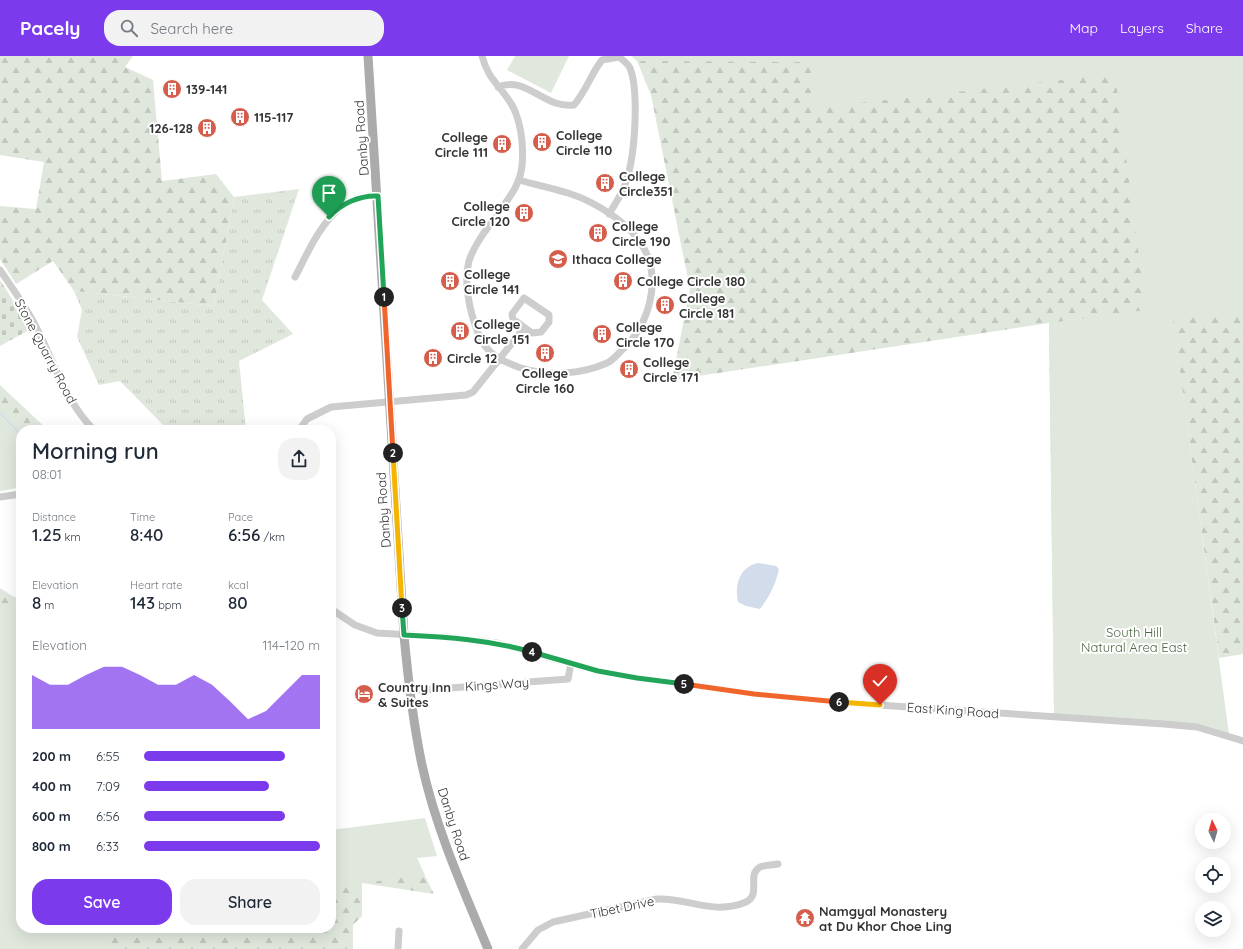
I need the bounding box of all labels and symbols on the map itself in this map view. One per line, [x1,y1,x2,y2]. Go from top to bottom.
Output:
building icon: 139-141 [161,78,183,100]
place label: 139-141 [186,81,227,97]
street label: Danby Road [350,100,372,176]
building icon: 115-117 [229,106,251,128]
place label: 115-117 [254,109,293,125]
building icon: 126-128 [196,117,218,139]
place label: 126-128 [149,120,193,136]
place label: College Circle 110 [556,127,612,158]
place label: College Circle 111 [435,129,488,160]
building icon: College Circle 110 [531,131,553,153]
building icon: College Circle 111 [491,133,513,155]
place label: College Circle351 [619,168,673,199]
building icon: College Circle351 [594,172,616,194]
pin [312,176,346,217]
place label: College Circle 120 [452,198,510,229]
building icon: College Circle 120 [513,202,535,224]
place label: College Circle 190 [612,218,670,249]
building icon: College Circle 190 [587,222,609,244]
school or university icon: Ithaca College [547,248,569,270]
place label: Ithaca College [572,251,662,267]
place label: College Circle 141 [464,266,519,297]
building icon: College Circle 141 [439,270,461,292]
building icon: College Circle 180 [612,270,634,292]
place label: College Circle 180 [637,273,745,289]
pin: 1 [374,287,394,307]
place label: College Circle 181 [679,290,734,321]
building icon: College Circle 181 [654,294,676,316]
street label: Stone Quarry Road [12,296,80,406]
place label: College Circle 151 [474,316,530,347]
place label: College Circle 170 [616,319,674,350]
building icon: College Circle 151 [449,320,471,342]
building icon: College Circle 170 [591,323,613,345]
building icon: College Circle 160 [534,342,556,364]
building icon: Circle 12 [422,347,444,369]
place label: Circle 12 [447,350,497,366]
place label: College Circle 171 [643,354,699,385]
building icon: College Circle 171 [618,358,640,380]
place label: College Circle 160 [516,365,574,396]
pin: 2 [383,443,403,463]
street label: Danby Road [372,472,394,548]
pin: 3 [392,598,412,618]
park label: South Hill Natural Area East [1081,624,1187,655]
pin: 4 [522,642,542,662]
pin [863,664,897,705]
street label: Kings Way [464,674,530,694]
pin: 5 [674,674,694,694]
place label: Country Inn & Suites [378,679,451,710]
hotel icon: Country Inn & Suites [353,683,375,705]
pin: 6 [829,692,849,712]
street label: East King Road [906,699,1000,721]
street label: Danby Road [435,785,473,863]
north arrow [1195,813,1231,849]
street label: Tibet Drive [588,892,656,922]
place label: Namgyal Monastery at Du Khor Choe Ling [819,903,952,934]
temple icon: Namgyal Monastery at Du Khor Choe Ling [794,907,816,929]

